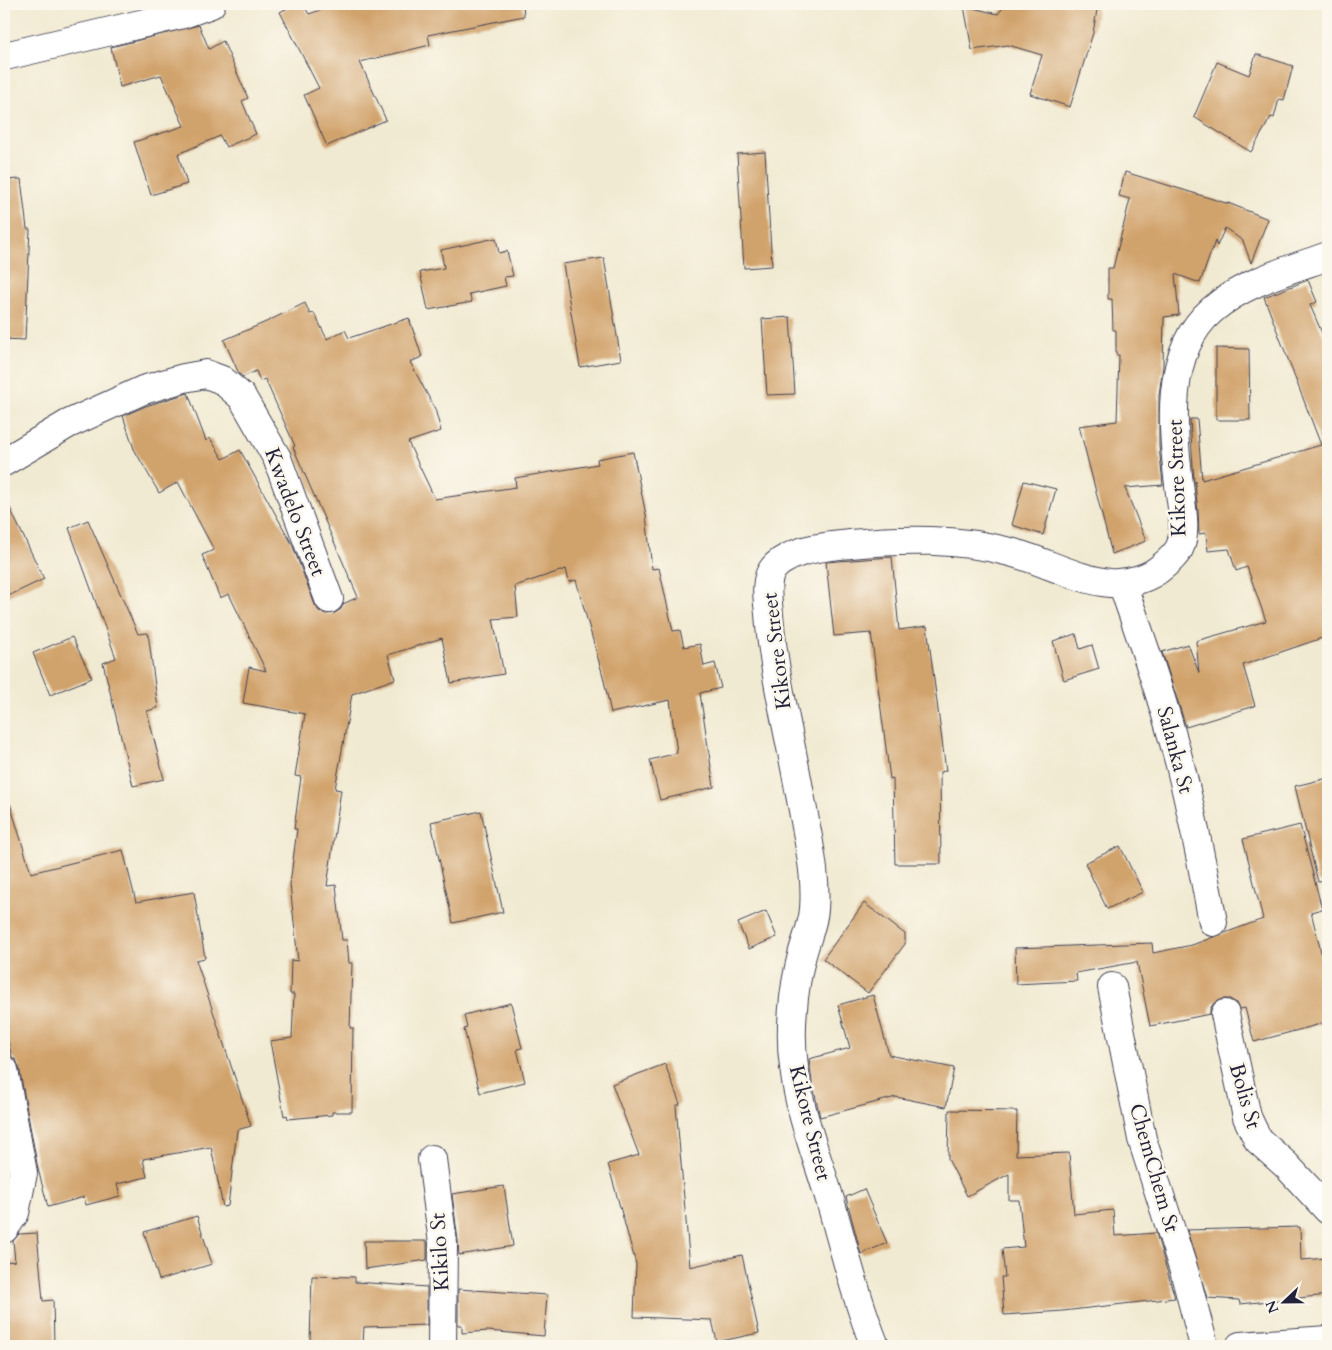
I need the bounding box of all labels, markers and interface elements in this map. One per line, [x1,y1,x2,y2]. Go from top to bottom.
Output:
street label: Kikore Street [1160,418,1194,537]
street label: Kwadelo Street [257,444,333,581]
street label: Kikore Street [755,591,799,711]
street label: Salanka St [1149,703,1201,797]
street label: Bolis St [1222,1060,1268,1132]
street label: Kikore Street [782,1062,838,1184]
street label: ChemChem St [1122,1100,1186,1236]
street label: Kikilo St [423,1212,457,1292]
north arrow [1260,1278,1310,1328]
text: N [1261,1297,1283,1316]

